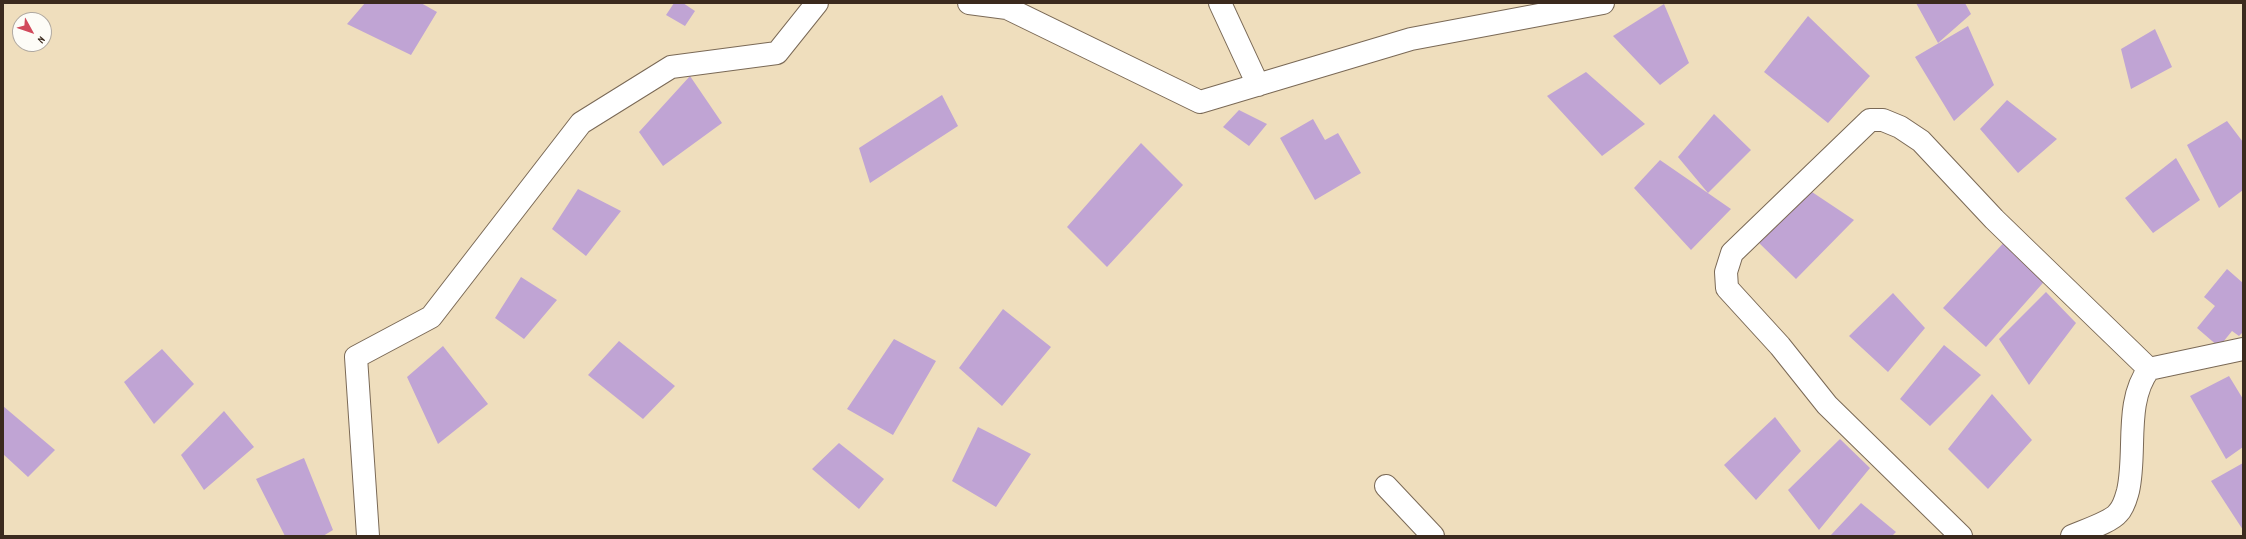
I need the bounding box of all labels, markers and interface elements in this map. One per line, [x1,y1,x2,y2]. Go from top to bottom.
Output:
north arrow [12,12,52,52]
text: N [33,32,48,46]

